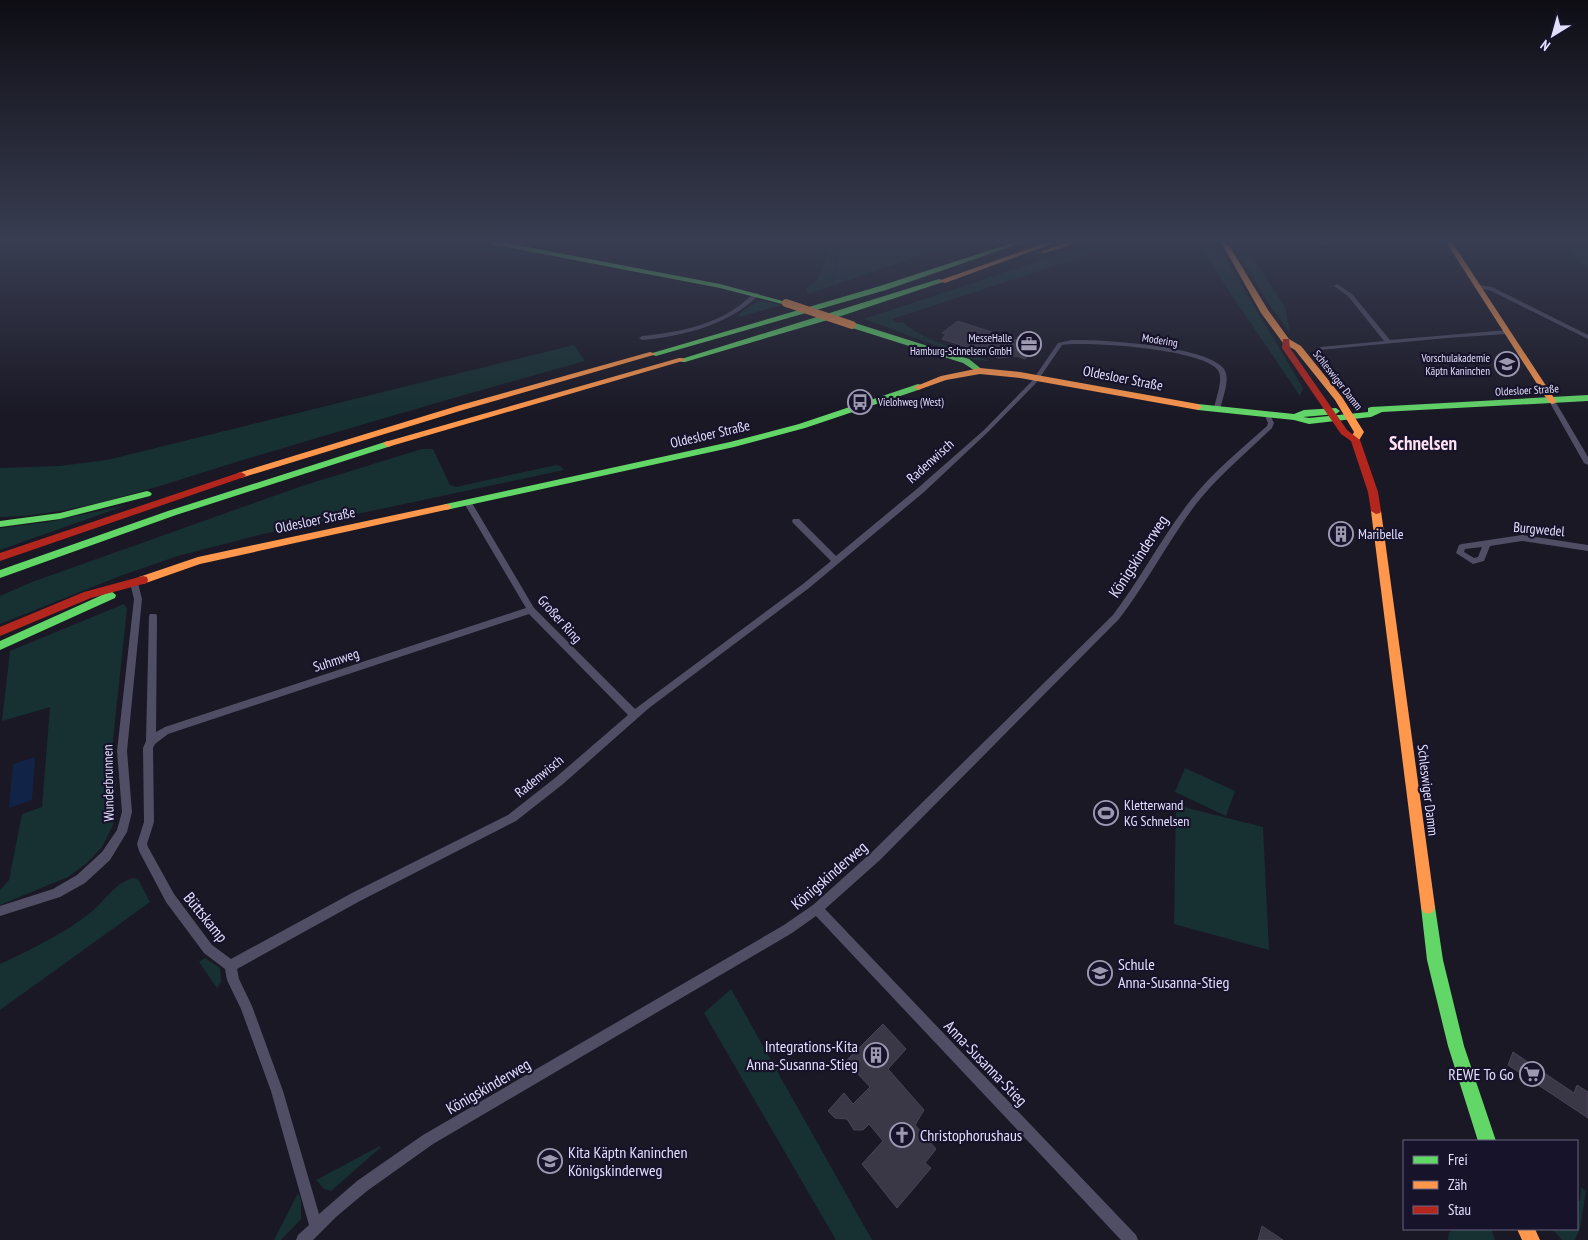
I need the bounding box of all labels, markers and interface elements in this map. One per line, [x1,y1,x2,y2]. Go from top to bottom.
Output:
north arrow [1528,10,1578,60]
text: N [1537,36,1554,55]
street label: Modering [1141,330,1179,350]
place label: MesseHalle Hamburg-Schnelsen GmbH [910,331,1012,358]
office icon: MesseHalle Hamburg-Schnelsen GmbH [1016,331,1042,357]
street label: Schleswiger Damm [1310,347,1366,413]
place label: Vorschulakademie Käptn Kaninchen [1420,351,1490,378]
school or university icon: Vorschulakademie Käptn Kaninchen [1494,351,1520,377]
street label: Oldesloer Straße [1081,361,1165,395]
street label: Oldesloer Straße [1495,381,1560,399]
bus stop icon: Vielohweg (West) [847,389,873,415]
place label: Vielohweg (West) [877,395,944,409]
street label: Oldesloer Straße [668,416,752,452]
district label: Schnelsen [1389,431,1457,455]
street label: Radenwisch [903,435,957,487]
street label: Oldesloer Straße [273,503,357,537]
street label: Königskinderweg [1104,511,1172,601]
street label: Burgwedel [1513,518,1566,540]
building icon: Maribelle [1328,521,1354,547]
place label: Maribelle [1358,525,1404,543]
street label: Großer Ring [534,591,586,647]
street label: Suhmweg [311,644,361,676]
street label: Schleswiger Damm [1413,743,1443,837]
street label: Wunderbrunnen [98,744,118,822]
street label: Radenwisch [511,751,567,801]
place label: Kletterwand KG Schnelsen [1124,796,1189,830]
sports icon: Kletterwand KG Schnelsen [1093,800,1119,826]
street label: Königskinderweg [787,837,871,913]
street label: Büttskamp [180,888,232,946]
place label: Schule Anna-Susanna-Stieg [1118,954,1230,992]
school or university icon: Schule Anna-Susanna-Stieg [1087,960,1113,986]
street label: Anna-Susanna-Stieg [940,1016,1032,1110]
place label: Integrations-Kita Anna-Susanna-Stieg [747,1036,858,1074]
building icon: Integrations-Kita Anna-Susanna-Stieg [863,1042,889,1068]
street label: Königskinderweg [442,1054,534,1118]
supermarket icon: REWE To Go [1519,1061,1545,1087]
place label: REWE To Go [1448,1064,1514,1084]
church icon: Christophorushaus [889,1122,915,1148]
place label: Christophorushaus [920,1125,1022,1145]
legend [1403,1140,1578,1230]
place label: Kita Käptn Kaninchen Königskinderweg [568,1142,687,1180]
school or university icon: Kita Käptn Kaninchen Königskinderweg [537,1148,563,1174]
text: Frei [1448,1150,1468,1169]
text: Zäh [1448,1175,1467,1194]
text: Stau [1448,1200,1471,1219]

